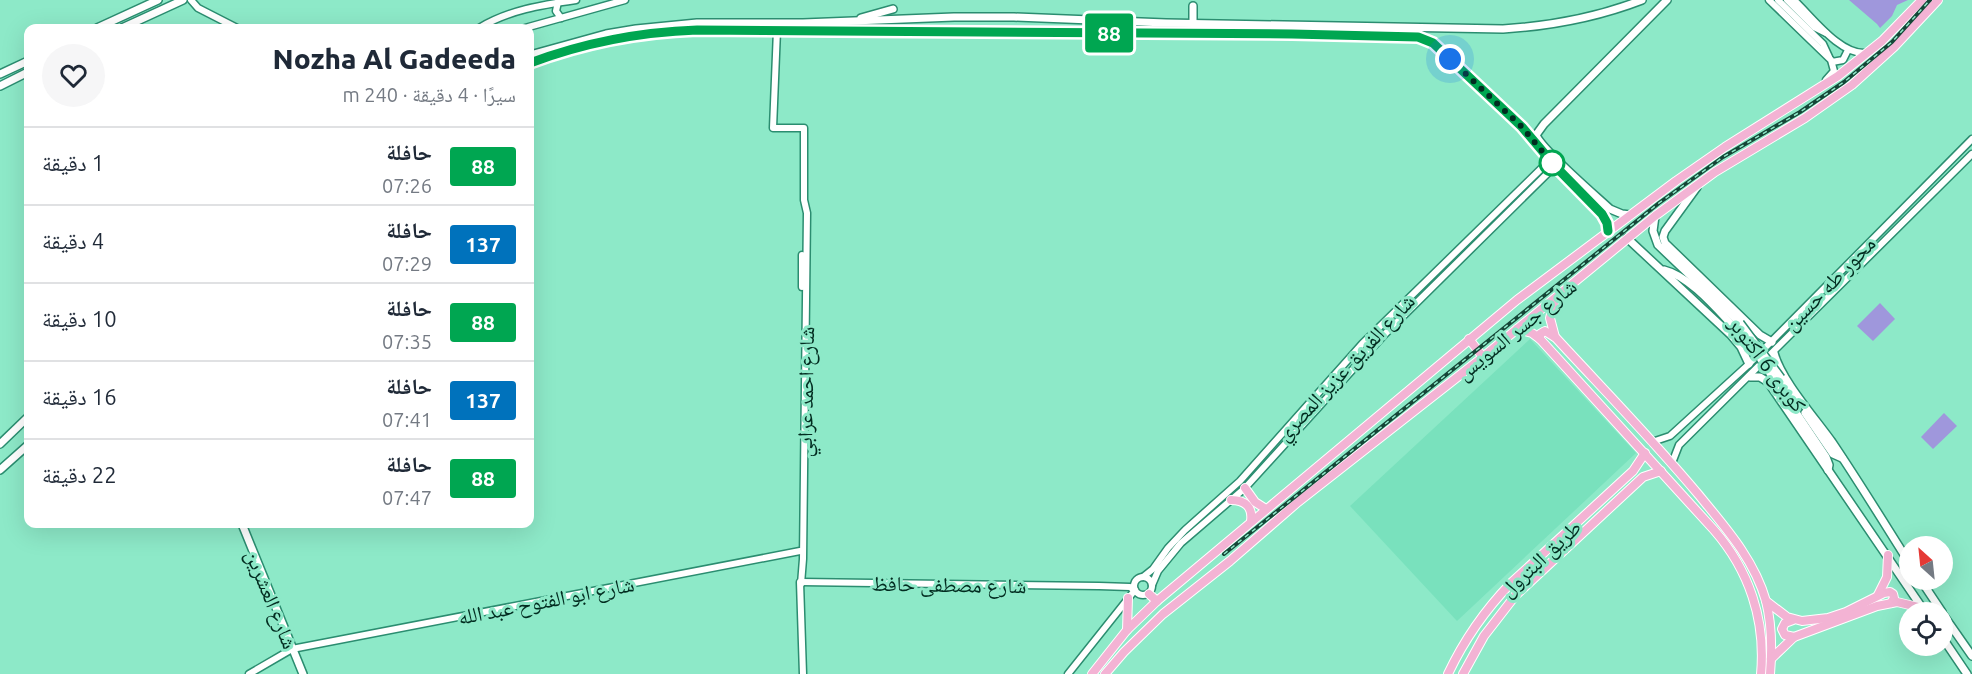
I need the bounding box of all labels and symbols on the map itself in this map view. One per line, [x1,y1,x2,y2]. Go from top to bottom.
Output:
line badge: 88 [1082,14,1136,52]
your location [1435,44,1465,74]
unlabelled marker [1539,150,1565,176]
street label: محور طه حسين [1778,231,1881,336]
street label: شارع جسر السويس [1451,273,1582,386]
street label: شارع الفريق عزيز المصري [1271,289,1423,449]
street label: كوبرى 6 اكتوبر [1723,311,1812,417]
street label: شارع احمد عرابي [792,326,823,458]
street label: طريق البترول [1495,515,1587,603]
north arrow [1899,536,1953,590]
street label: شارع العشرين [239,546,303,653]
street label: شارع ابو الفتوح عبد الله [456,571,636,631]
street label: شارع مصطفى حافظ [871,571,1027,599]

